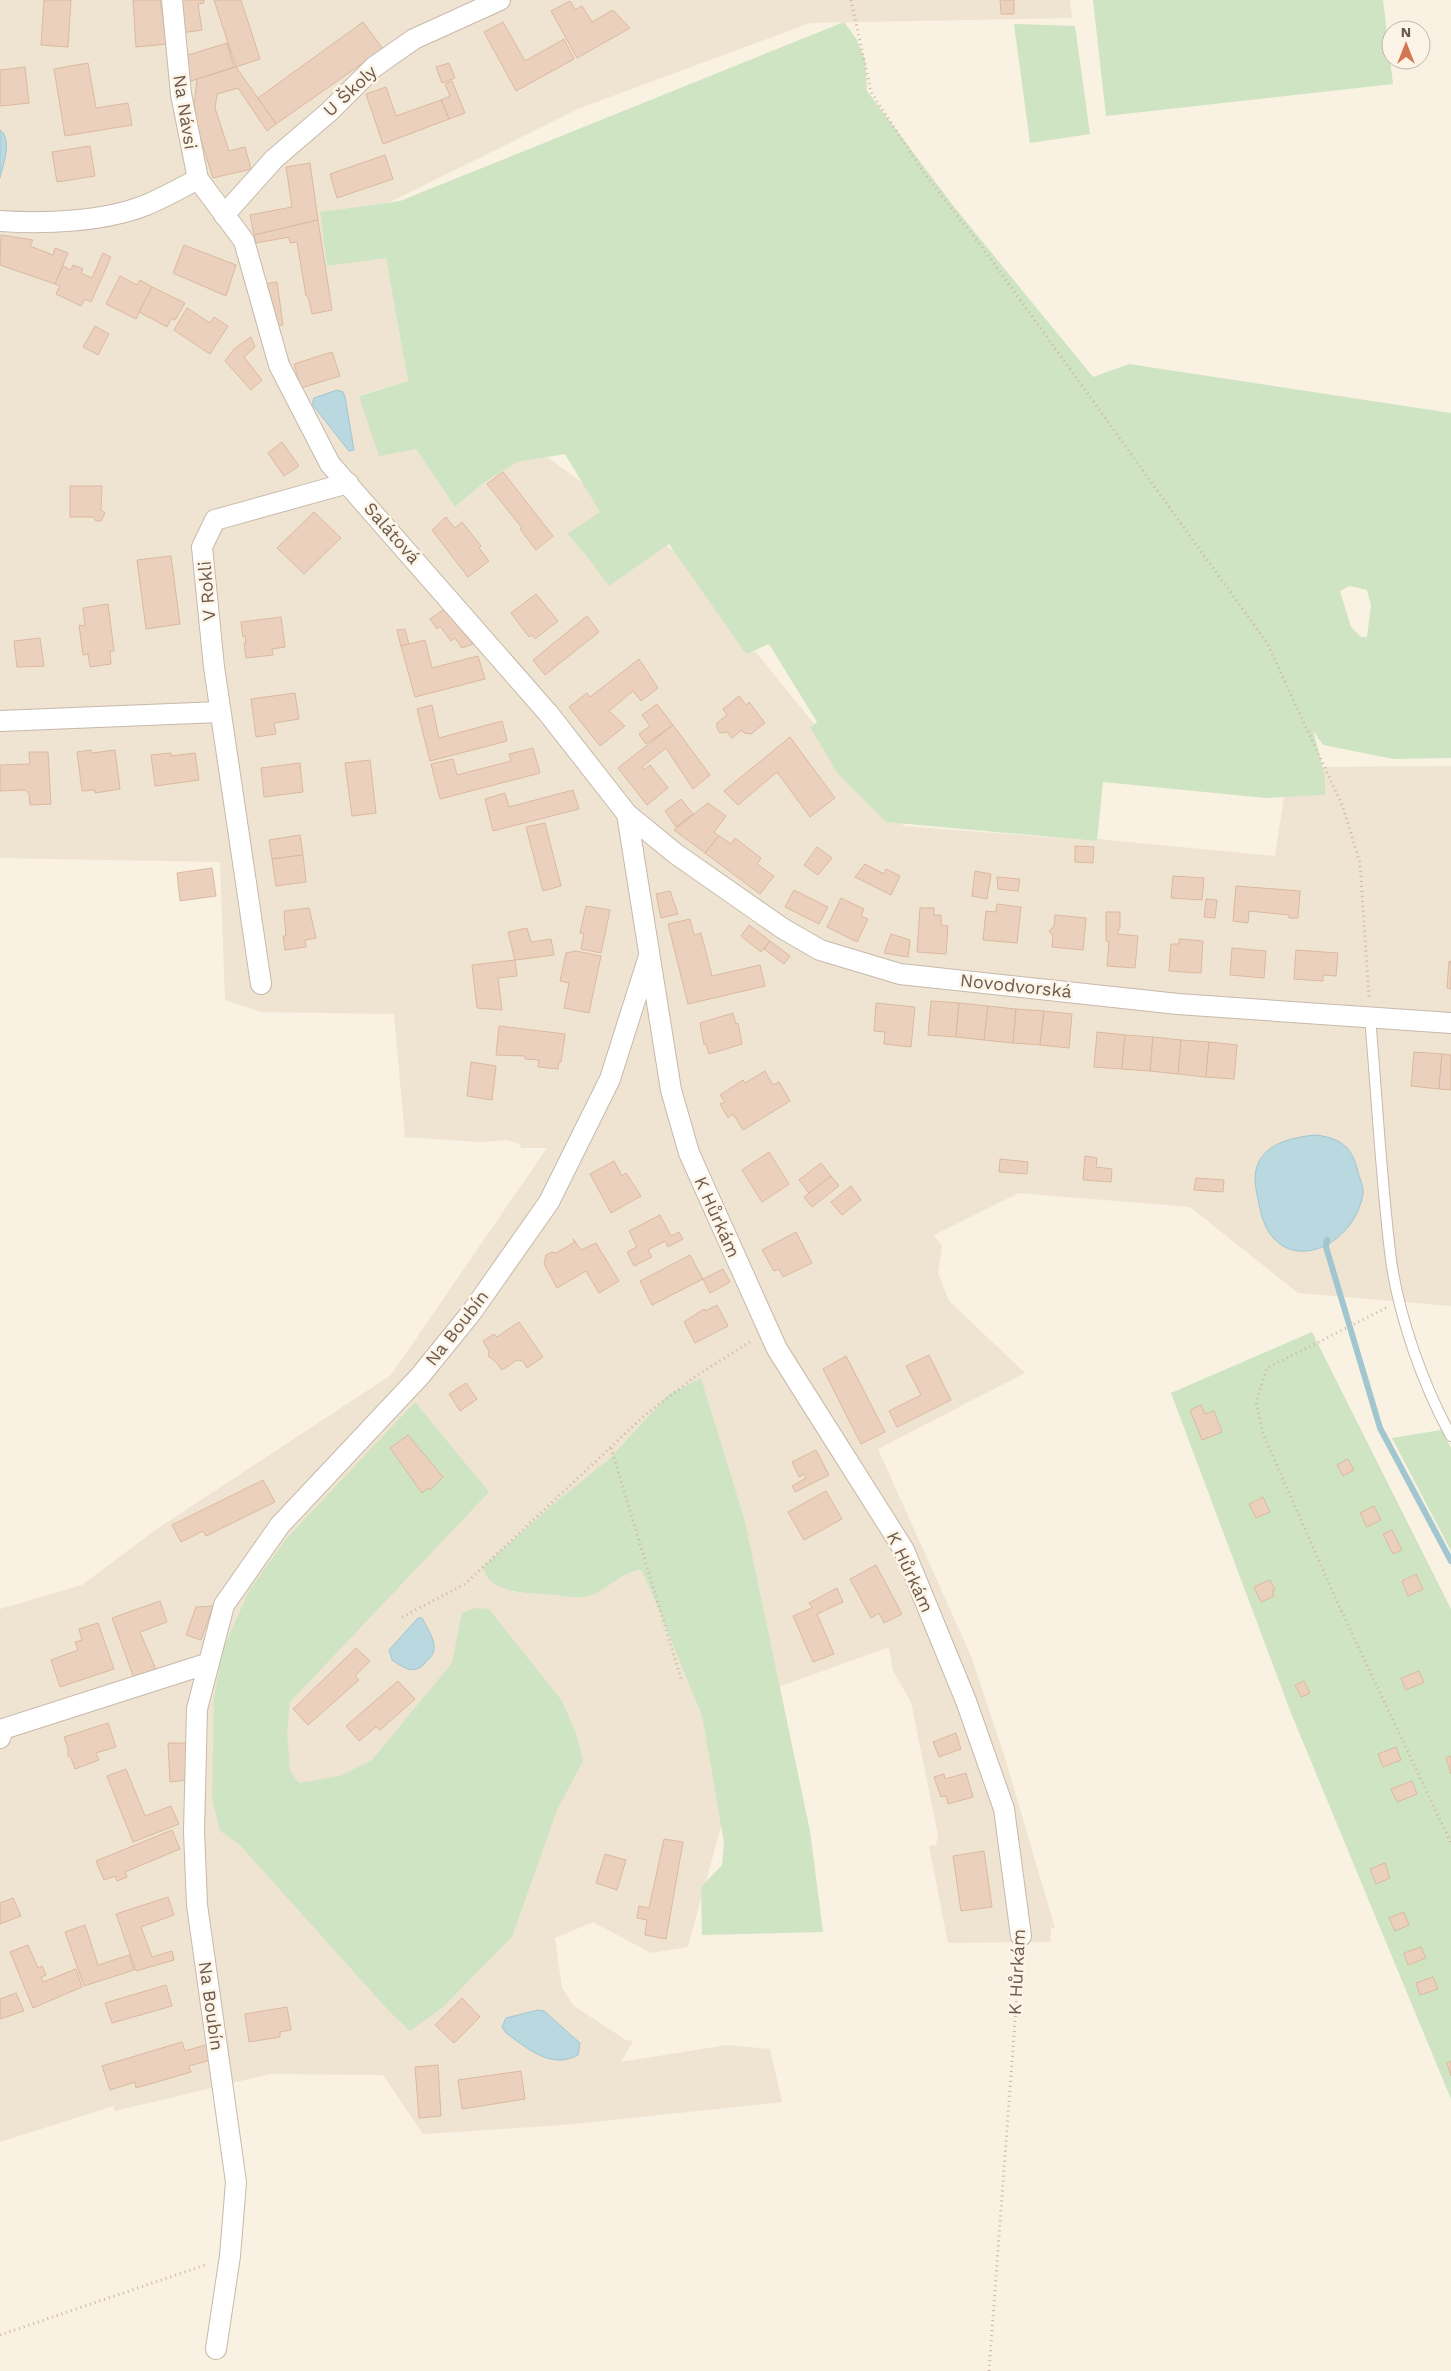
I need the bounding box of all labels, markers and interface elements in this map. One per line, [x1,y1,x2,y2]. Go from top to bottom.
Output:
north arrow [1381,20,1431,70]
text: N [1401,24,1411,40]
street label: U Školy [319,60,381,121]
street label: Na Návsi [169,73,202,151]
street label: Salátová [360,498,425,568]
street label: V Rokli [193,560,220,622]
street label: Novodvorská [959,969,1073,1002]
street label: K Hůrkám [690,1173,745,1261]
street label: Na Boubín [421,1286,493,1370]
street label: K Hůrkám [883,1528,938,1615]
street label: K Hůrkám [1004,1928,1029,2016]
street label: Na Boubín [195,1960,228,2052]

